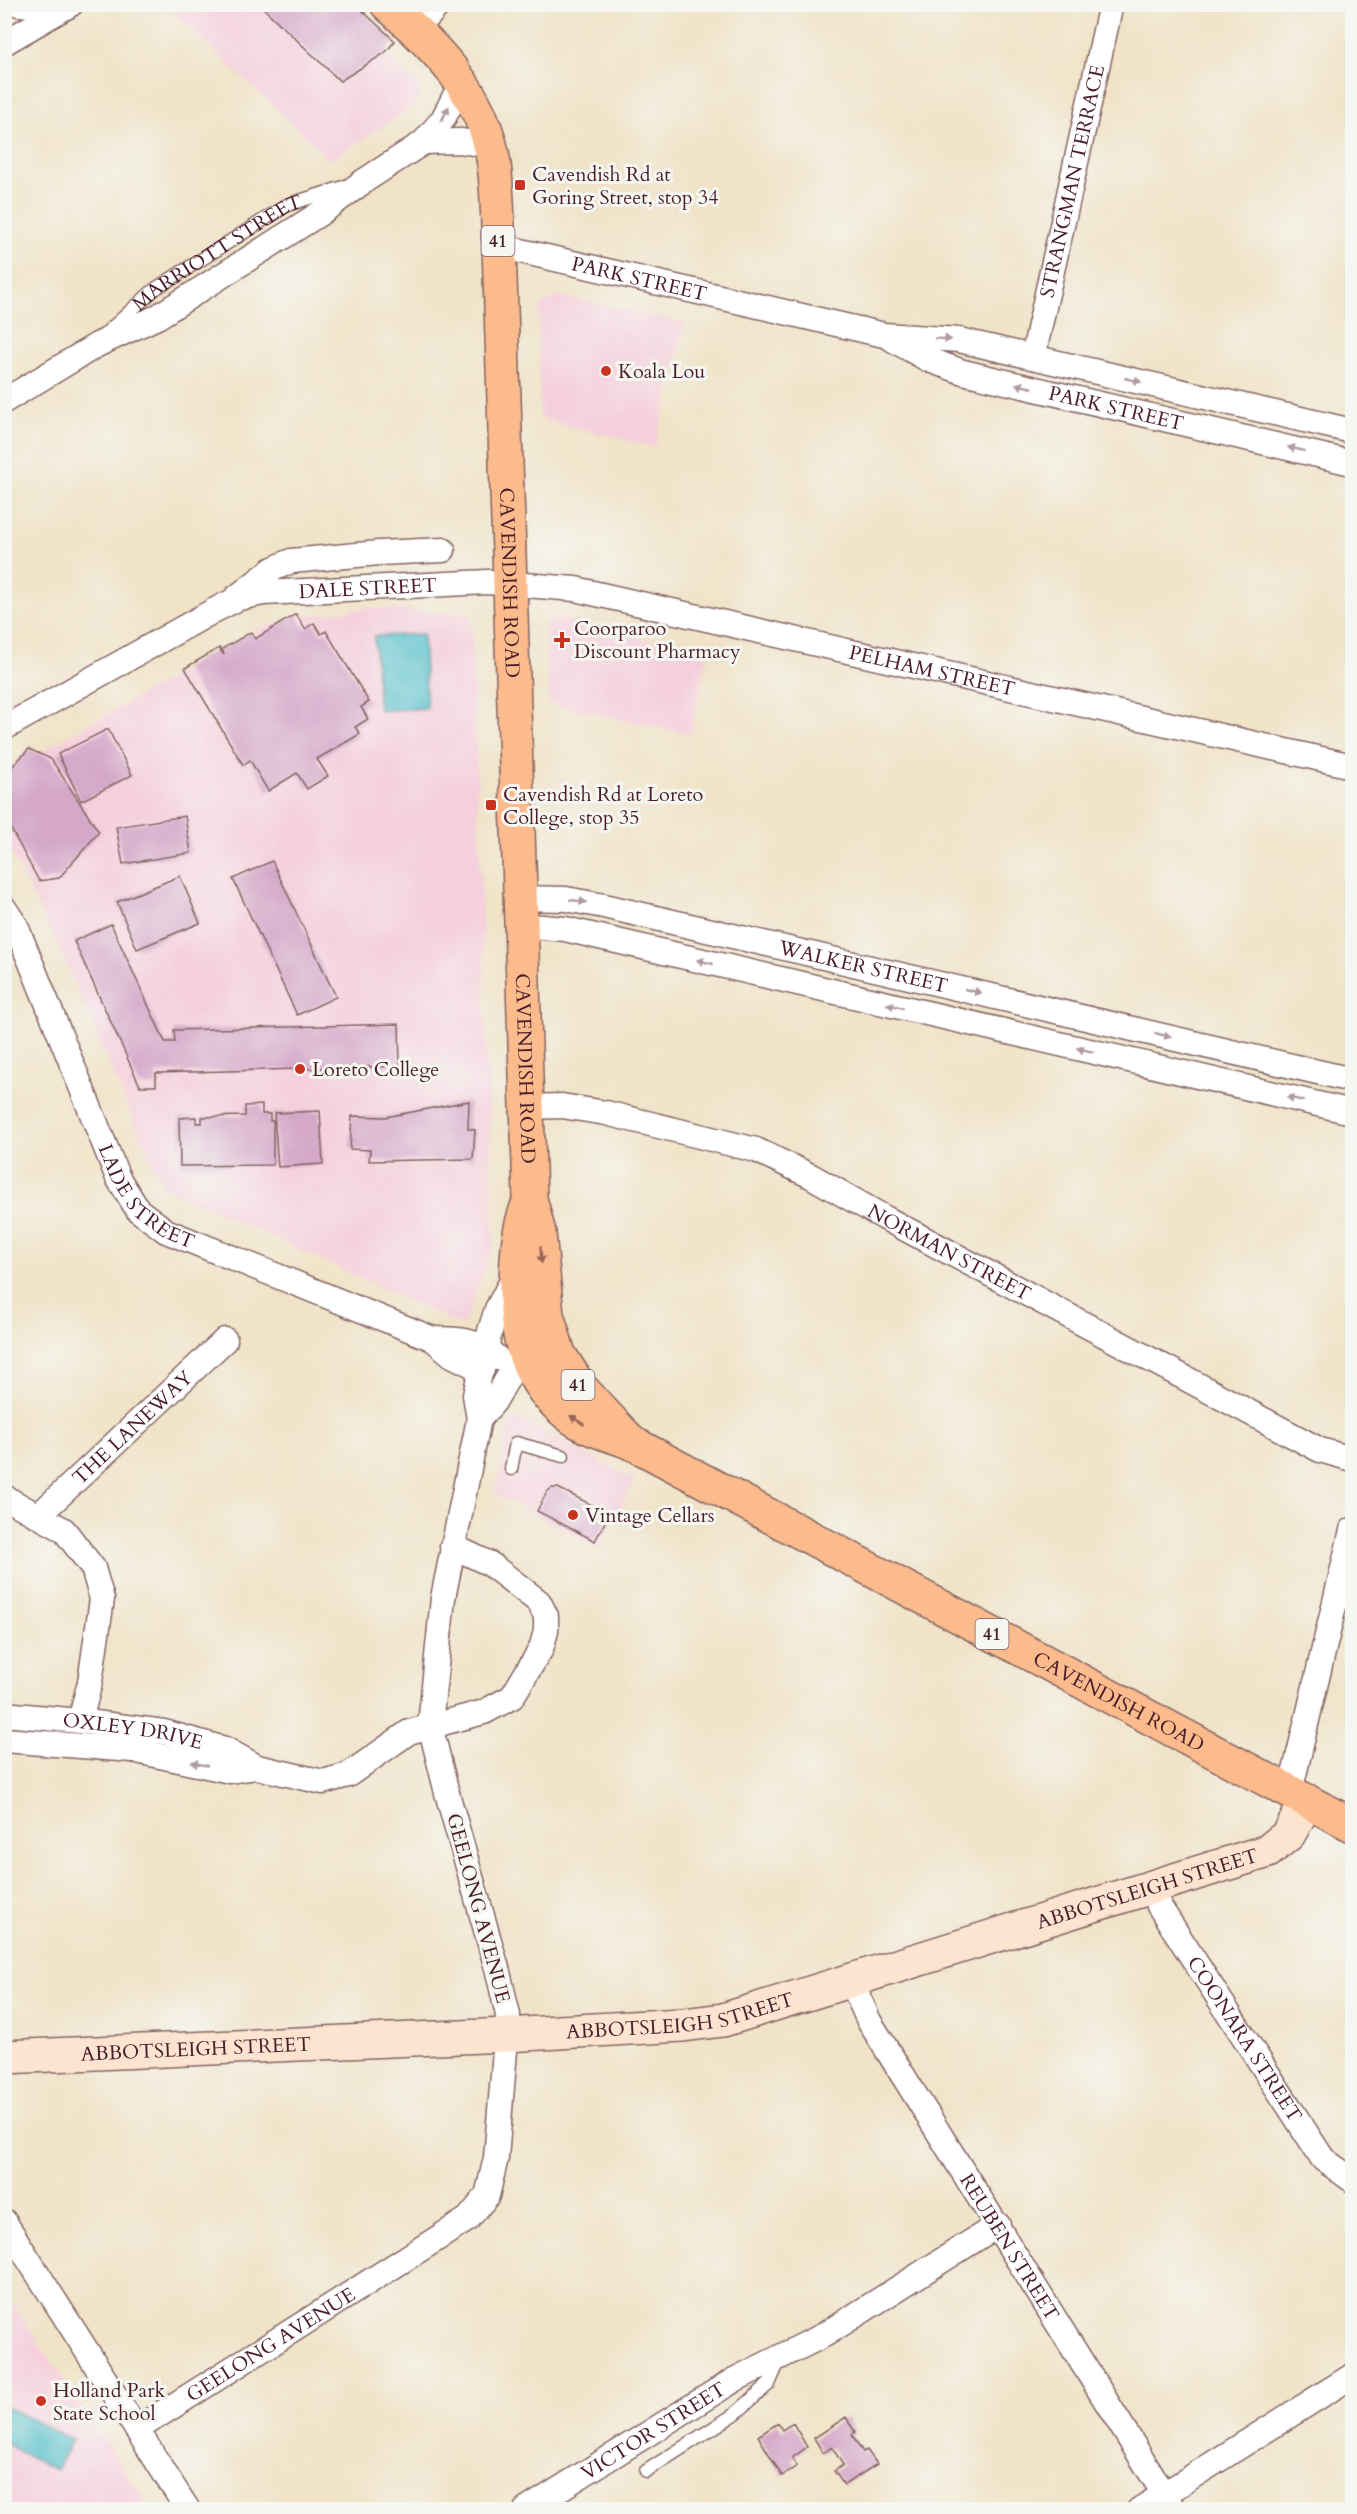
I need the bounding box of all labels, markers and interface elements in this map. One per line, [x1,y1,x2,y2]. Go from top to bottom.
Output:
street label: STRANGMAN TERRACE [1033,62,1111,300]
one-way arrow [440,105,450,122]
place label: Cavendish Rd at Goring Street, stop 34 [532,161,718,211]
marker: Cavendish Rd at Goring Street, stop 34 [513,178,527,192]
street label: MARRIOTT STREET [126,188,305,317]
road number: 41 [482,226,514,256]
street label: PARK STREET [569,250,710,308]
one-way arrow [933,334,952,344]
place label: Koala Lou [618,358,705,385]
marker: Koala Lou [599,364,613,378]
one-way arrow [1124,376,1142,386]
street label: PARK STREET [1046,379,1187,437]
one-way arrow [1015,381,1033,391]
one-way arrow [1286,444,1305,454]
street label: CAVENDISH ROAD [493,487,526,678]
street label: DALE STREET [298,572,438,605]
place label: Coorparoo Discount Pharmacy [574,615,741,665]
marker: Coorparoo Discount Pharmacy [555,633,569,647]
street label: PELHAM STREET [847,639,1018,703]
place label: Cavendish Rd at Loreto College, stop 35 [503,781,704,831]
marker: Cavendish Rd at Loreto College, stop 35 [484,798,498,812]
one-way arrow [569,897,588,906]
street label: WALKER STREET [775,934,951,1000]
one-way arrow [696,957,714,967]
street label: CAVENDISH ROAD [509,973,542,1164]
one-way arrow [964,987,982,997]
one-way arrow [886,1001,904,1011]
one-way arrow [1154,1031,1172,1041]
one-way arrow [1076,1045,1094,1055]
place label: Loreto College [312,1056,439,1083]
marker: Loreto College [293,1062,307,1076]
one-way arrow [1286,1093,1305,1103]
street label: LADE STREET [92,1140,199,1255]
street label: NORMAN STREET [863,1198,1036,1308]
one-way arrow [536,1245,546,1264]
street label: THE LANEWAY [66,1364,199,1491]
road number: 41 [562,1370,594,1400]
one-way arrow [569,1415,585,1426]
place label: Vintage Cellars [585,1502,715,1529]
marker: Vintage Cellars [566,1508,580,1522]
road number: 41 [976,1619,1008,1649]
street label: CAVENDISH ROAD [1028,1645,1209,1758]
street label: OXLEY DRIVE [62,1706,206,1756]
one-way arrow [189,1759,208,1768]
street label: GEELONG AVENUE [440,1810,517,2006]
street label: ABBOTSLEIGH STREET [1033,1842,1262,1936]
street label: COONARA STREET [1181,1951,1308,2127]
street label: ABBOTSLEIGH STREET [565,1986,797,2046]
street label: ABBOTSLEIGH STREET [80,2031,312,2068]
street label: REUBEN STREET [953,2168,1066,2326]
street label: GEELONG AVENUE [181,2281,360,2408]
street label: VICTOR STREET [576,2375,731,2486]
place label: Holland Park State School [53,2377,165,2427]
marker: Holland Park State School [34,2394,48,2408]

